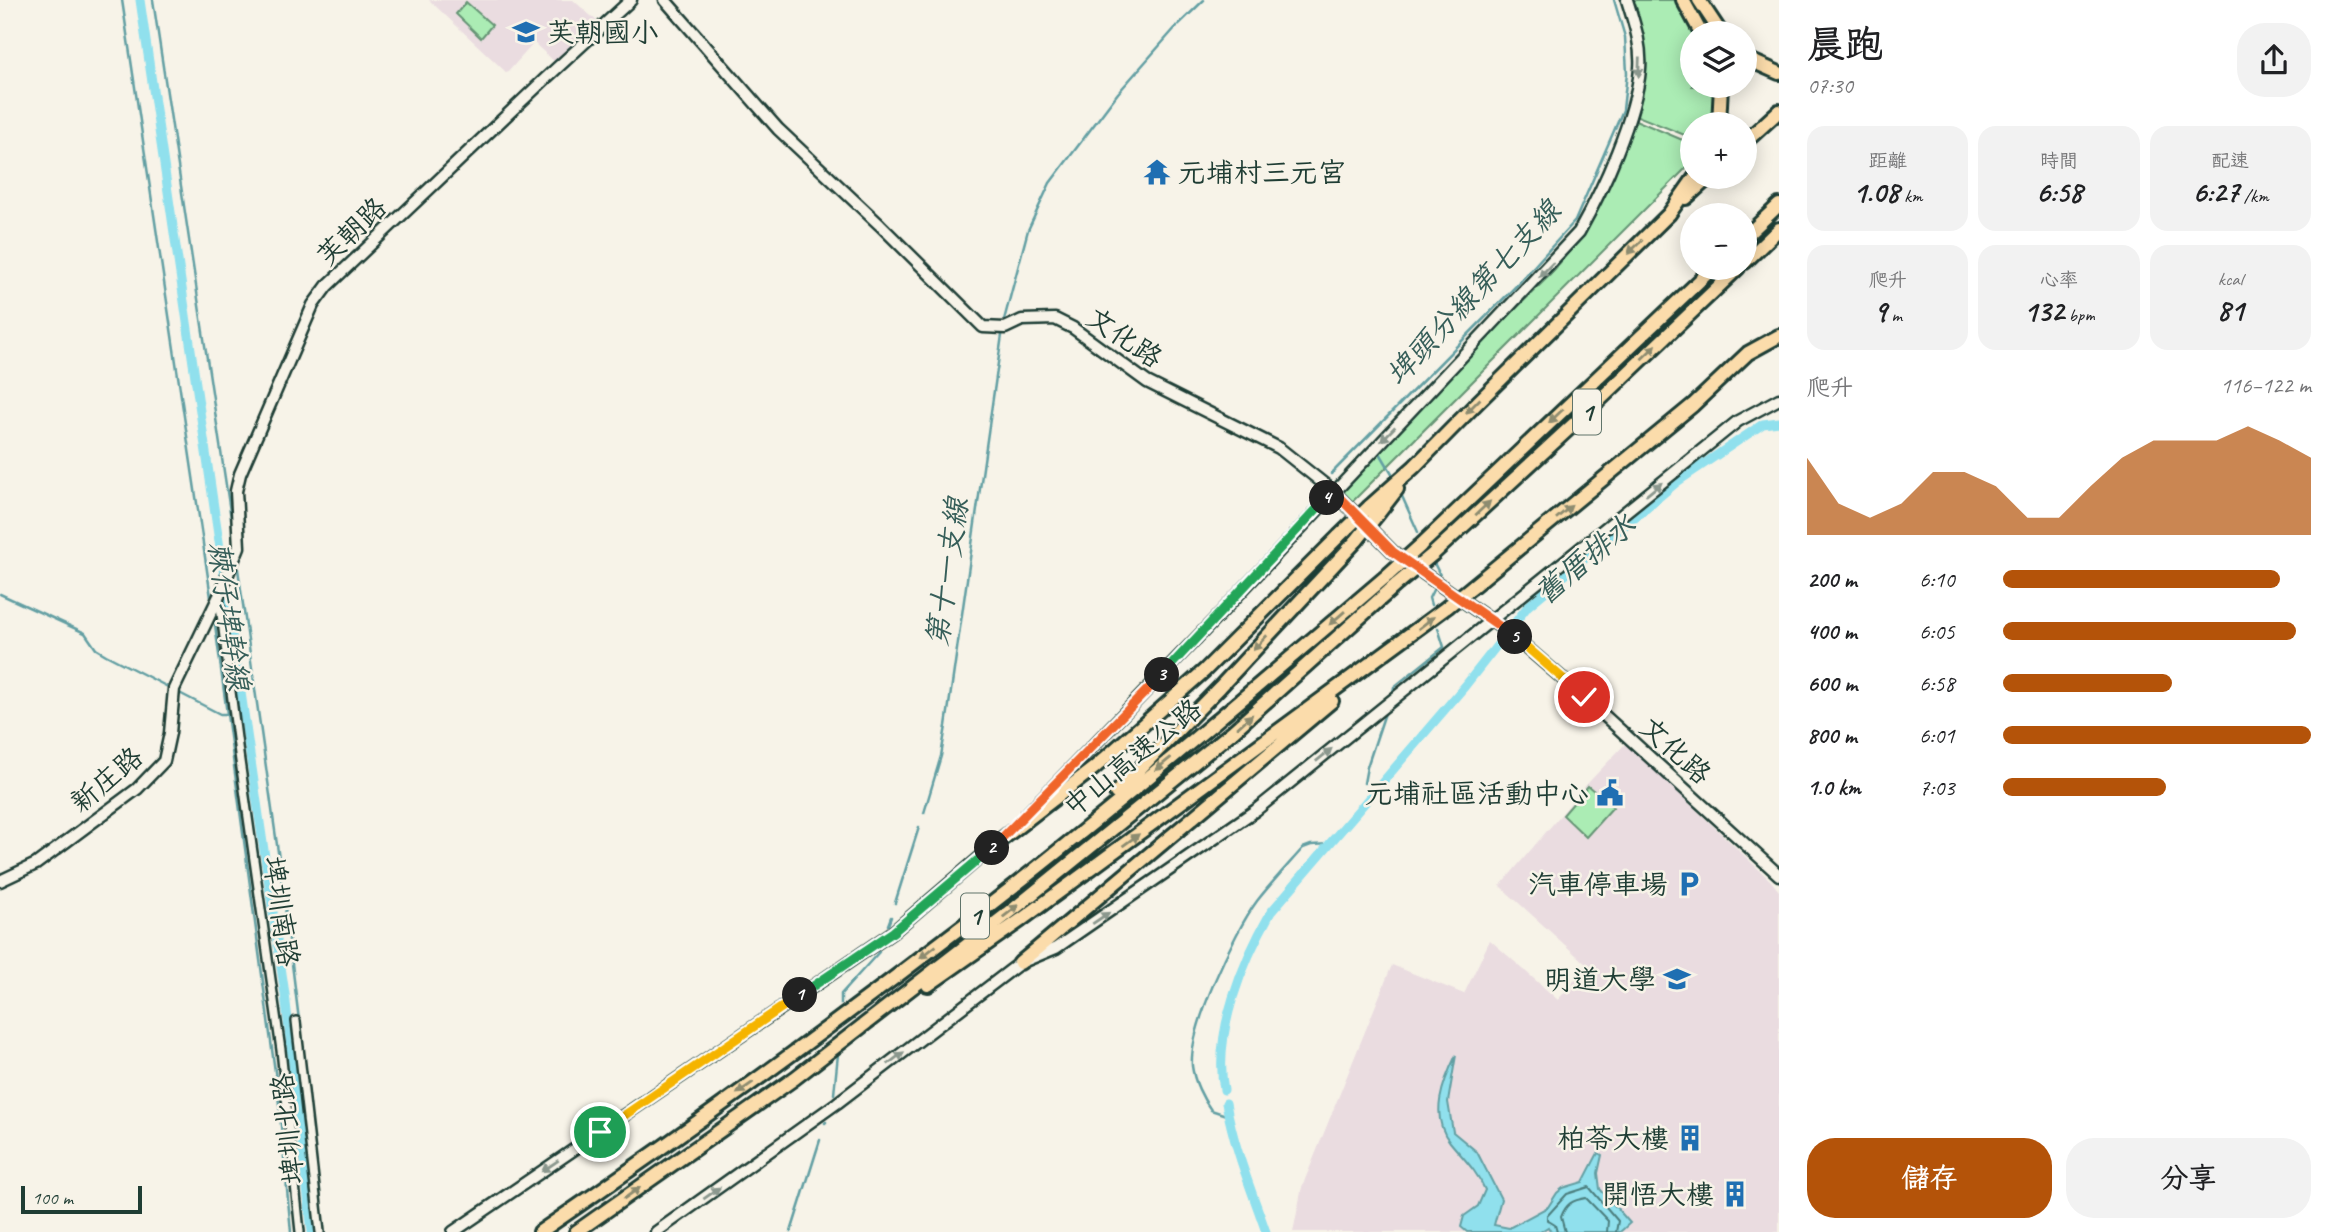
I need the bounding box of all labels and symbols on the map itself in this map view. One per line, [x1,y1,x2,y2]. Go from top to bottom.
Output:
place label: 芙朝國小 [547,15,659,50]
school or university icon: 芙朝國小 [511,17,541,47]
one-way arrow [1633,56,1644,78]
place label: 元埔村三元宮 [1178,155,1346,190]
temple icon: 元埔村三元宮 [1142,157,1172,187]
street label: 芙朝路 [309,190,394,273]
water label: 埤頭分線第七支線 [1377,191,1570,394]
one-way arrow [1627,239,1644,255]
one-way arrow [1537,261,1554,278]
street label: 文化路 [1080,299,1169,375]
one-way arrow [1641,344,1658,361]
road number: 1 [1573,390,1601,434]
one-way arrow [1464,398,1481,415]
one-way arrow [1548,407,1565,424]
one-way arrow [1381,425,1397,442]
pin: 4 [1310,480,1344,516]
one-way arrow [1644,482,1662,497]
water label: 第十一支線 [918,493,977,649]
one-way arrow [1474,500,1491,516]
one-way arrow [1554,504,1572,519]
water label: 舊厝排水 [1527,505,1644,612]
water label: 棘仔埤幹線 [200,539,259,695]
one-way arrow [1328,610,1346,626]
one-way arrow [1416,616,1434,631]
pin: 5 [1498,620,1532,654]
one-way arrow [1253,634,1269,651]
pin: 3 [1144,658,1180,692]
pin [1554,667,1614,727]
street label: 中山高速公路 [1056,691,1209,824]
street label: 文化路 [1633,709,1719,791]
one-way arrow [1236,713,1254,729]
street label: 新庄路 [63,739,150,820]
one-way arrow [1315,748,1333,763]
one-way arrow [1154,756,1171,771]
place label: 元埔社區活動中心 [1365,776,1589,811]
public building icon: 元埔社區活動中心 [1595,778,1625,808]
pin: 2 [974,830,1010,866]
one-way arrow [1122,833,1140,847]
street label: 埤圳南路 [256,853,307,969]
place label: 汽車停車場 [1528,867,1668,902]
parking icon: 汽車停車場 [1674,869,1704,899]
road number: 1 [961,894,989,939]
one-way arrow [1002,903,1020,918]
one-way arrow [1091,912,1110,925]
one-way arrow [919,945,937,959]
place label: 明道大學 [1544,962,1656,997]
school or university icon: 明道大學 [1662,964,1692,994]
pin: 1 [782,978,818,1012]
one-way arrow [886,1051,904,1066]
street label: 埤圳北路 [264,1071,311,1186]
one-way arrow [736,1081,754,1095]
pin [570,1102,630,1162]
place label: 柏苓大樓 [1557,1121,1669,1156]
building icon: 柏苓大樓 [1675,1123,1705,1153]
one-way arrow [541,1159,559,1173]
place label: 開悟大樓 [1602,1177,1714,1212]
building icon: 開悟大樓 [1720,1179,1750,1209]
scale bar [21,1183,142,1215]
one-way arrow [623,1186,641,1200]
one-way arrow [703,1186,721,1200]

